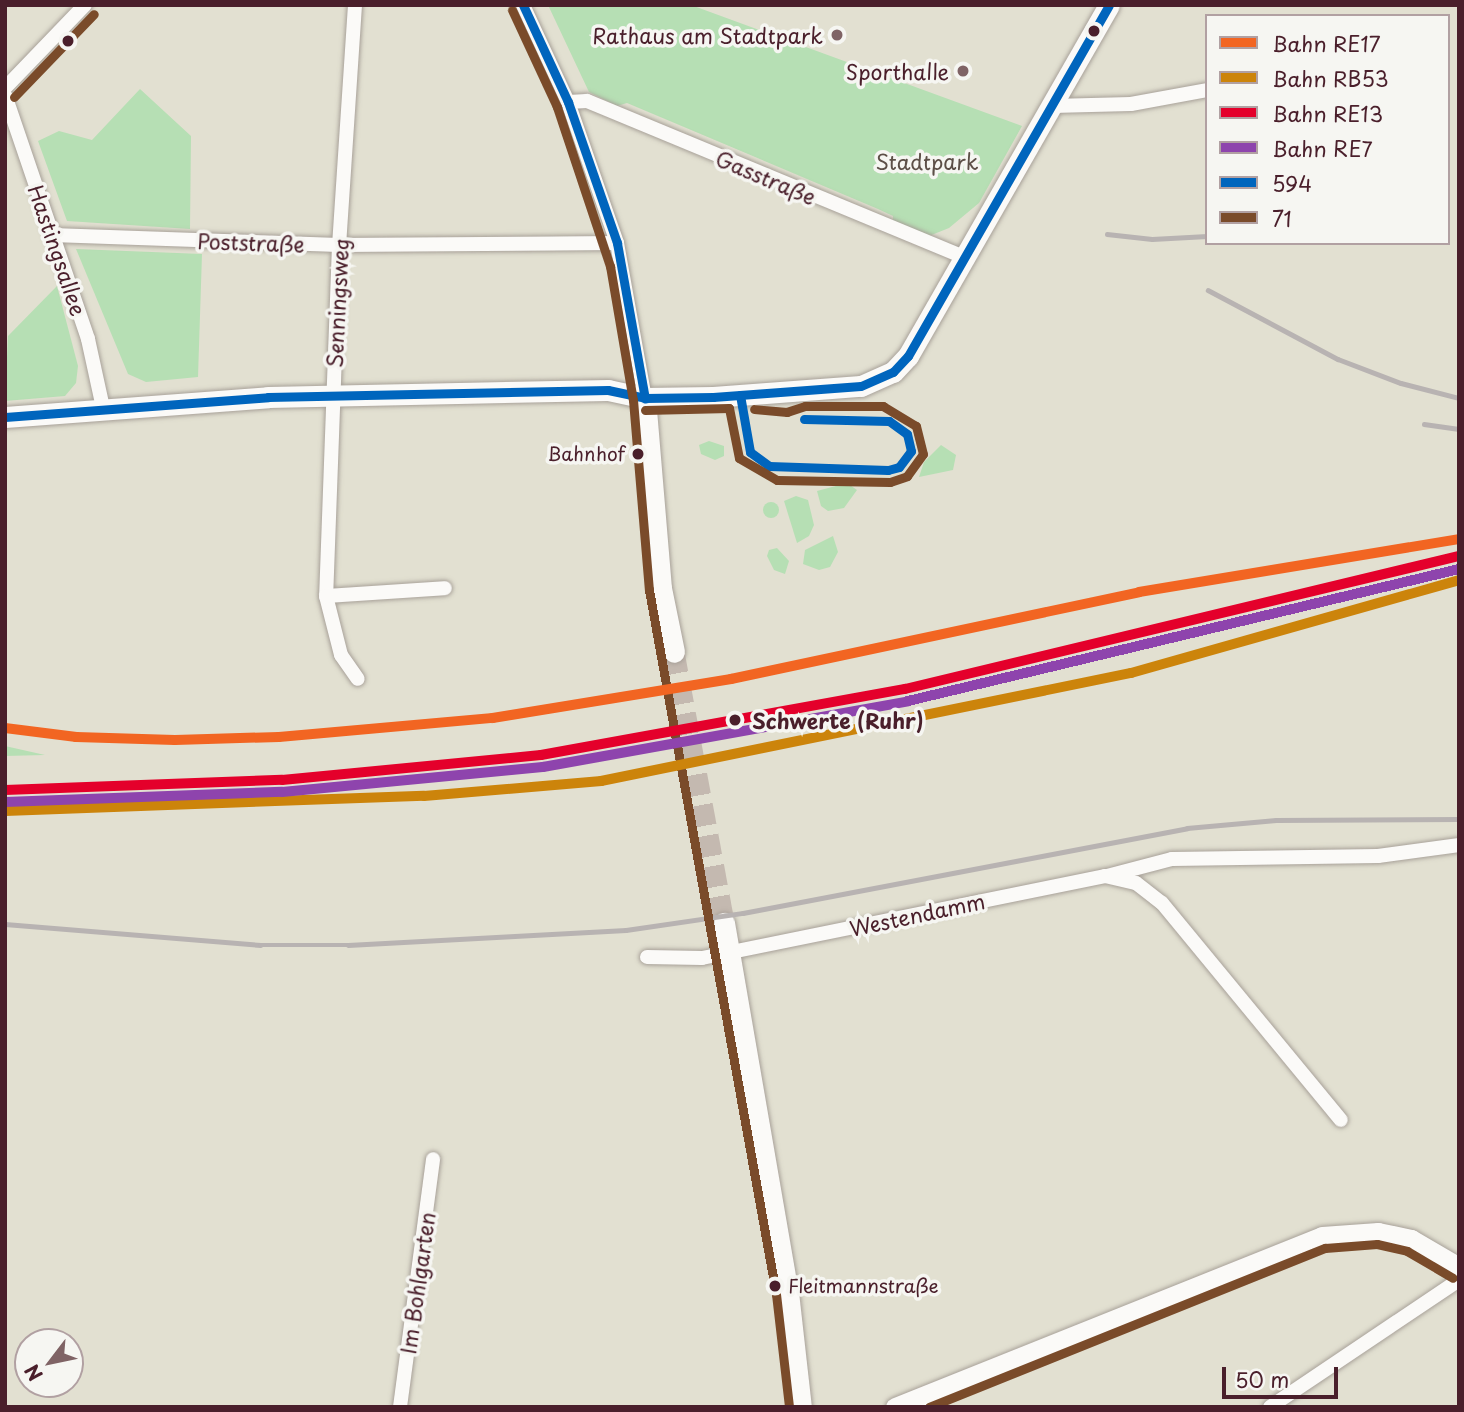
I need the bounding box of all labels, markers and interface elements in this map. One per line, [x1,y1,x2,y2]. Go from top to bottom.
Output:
legend [1205,14,1450,245]
place label: Rathaus am Stadtpark [592,22,823,48]
unlabelled marker [1087,24,1101,38]
marker: Rathaus am Stadtpark [829,27,845,43]
text: Bahn RE17 [1272,27,1381,59]
unlabelled marker [61,34,75,48]
place label: Sporthalle [846,58,949,84]
text: Bahn RB53 [1272,62,1389,94]
marker: Sporthalle [955,63,971,79]
text: Bahn RE13 [1272,97,1383,129]
text: Bahn RE7 [1272,132,1373,164]
street label: Gasstraße [712,145,820,209]
park label: Stadtpark [876,148,978,174]
text: 594 [1272,167,1312,199]
street label: Hastingsallee [24,181,92,319]
text: 71 [1272,202,1292,234]
street label: Poststraße [197,228,305,256]
street label: Senningsweg [321,238,353,368]
place label: Bahnhof [547,443,625,465]
marker: Bahnhof [631,447,645,461]
place label: Schwerte (Ruhr) [752,707,924,733]
marker: Schwerte (Ruhr) [724,709,746,731]
street label: Westendamm [847,887,987,941]
street label: Im Bohlgarten [395,1210,439,1356]
place label: Fleitmannstraße [788,1275,939,1297]
marker: Fleitmannstraße [768,1279,782,1293]
north arrow [14,1328,84,1398]
scale bar [1226,1352,1342,1396]
text: N [17,1359,49,1387]
text: 50 m [1235,1363,1289,1395]

